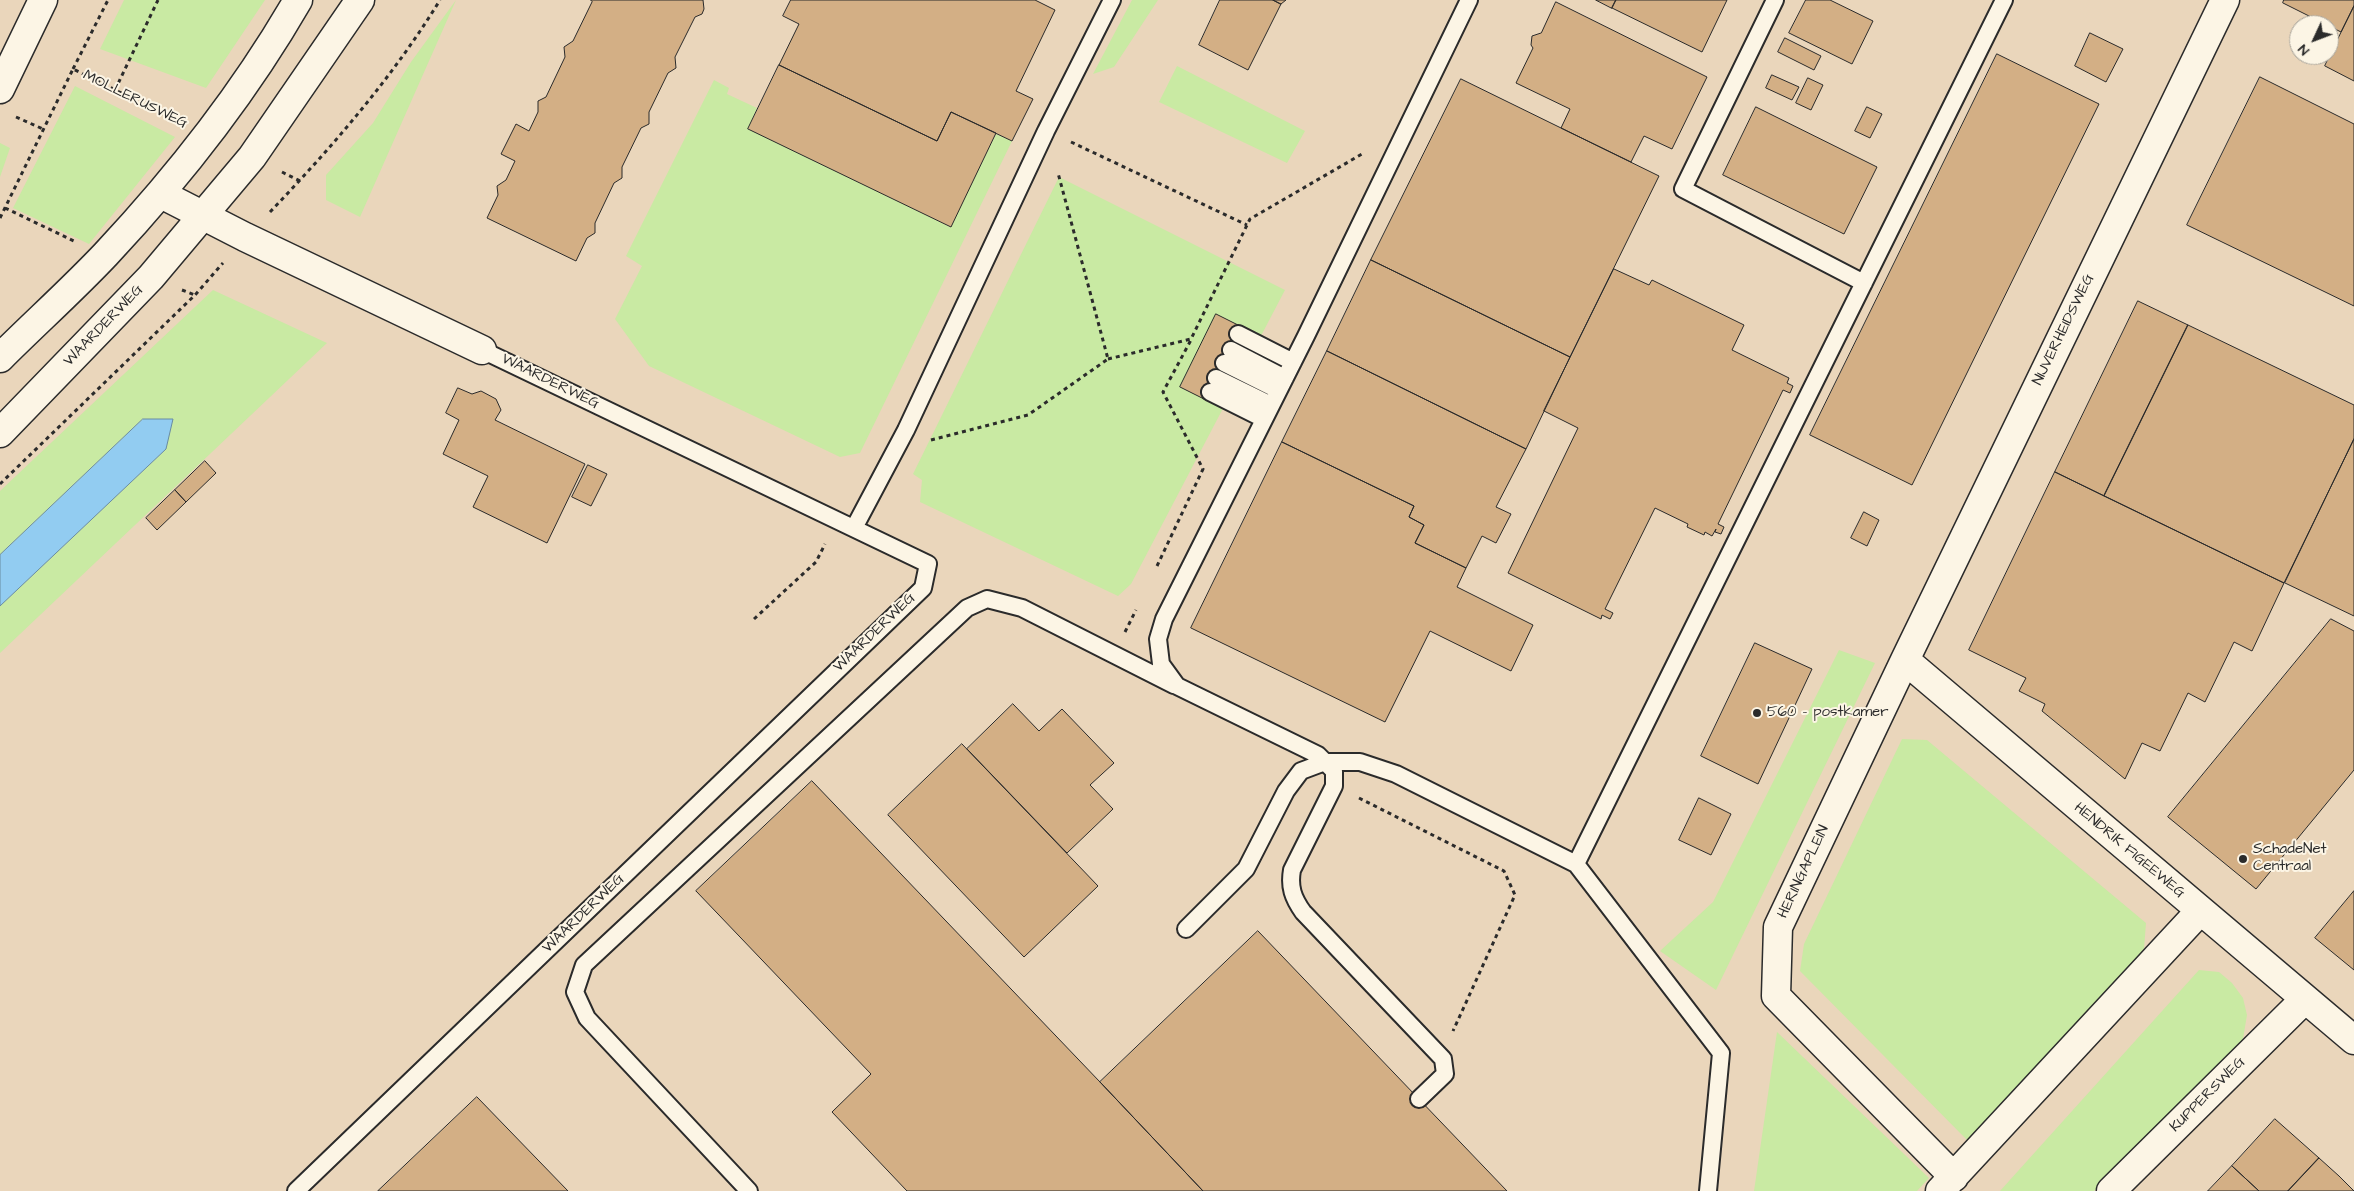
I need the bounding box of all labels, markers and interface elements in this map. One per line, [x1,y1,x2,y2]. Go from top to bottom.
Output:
north arrow [2289,15,2339,65]
text: N [2293,40,2314,60]
street label: MOLLERUSWEG [80,67,190,133]
street label: NIJVERHEIDSWEG [2029,271,2099,389]
street label: WAARDERWEG [60,281,148,371]
street label: WAARDERWEG [498,351,602,413]
street label: WAARDERWEG [830,589,920,677]
place label: 560 - postkamer [1767,704,1888,722]
marker: 560 - postkamer [1751,707,1763,719]
street label: HENDRIK FIGEEWEG [2070,799,2188,903]
street label: HERINGAPLEIN [1775,823,1833,921]
place label: SchadeNet Centraal [2253,841,2327,876]
marker: SchadeNet Centraal [2237,853,2249,865]
street label: WAARDERWEG [539,870,629,958]
street label: KUPPERSWEG [2167,1054,2249,1136]

